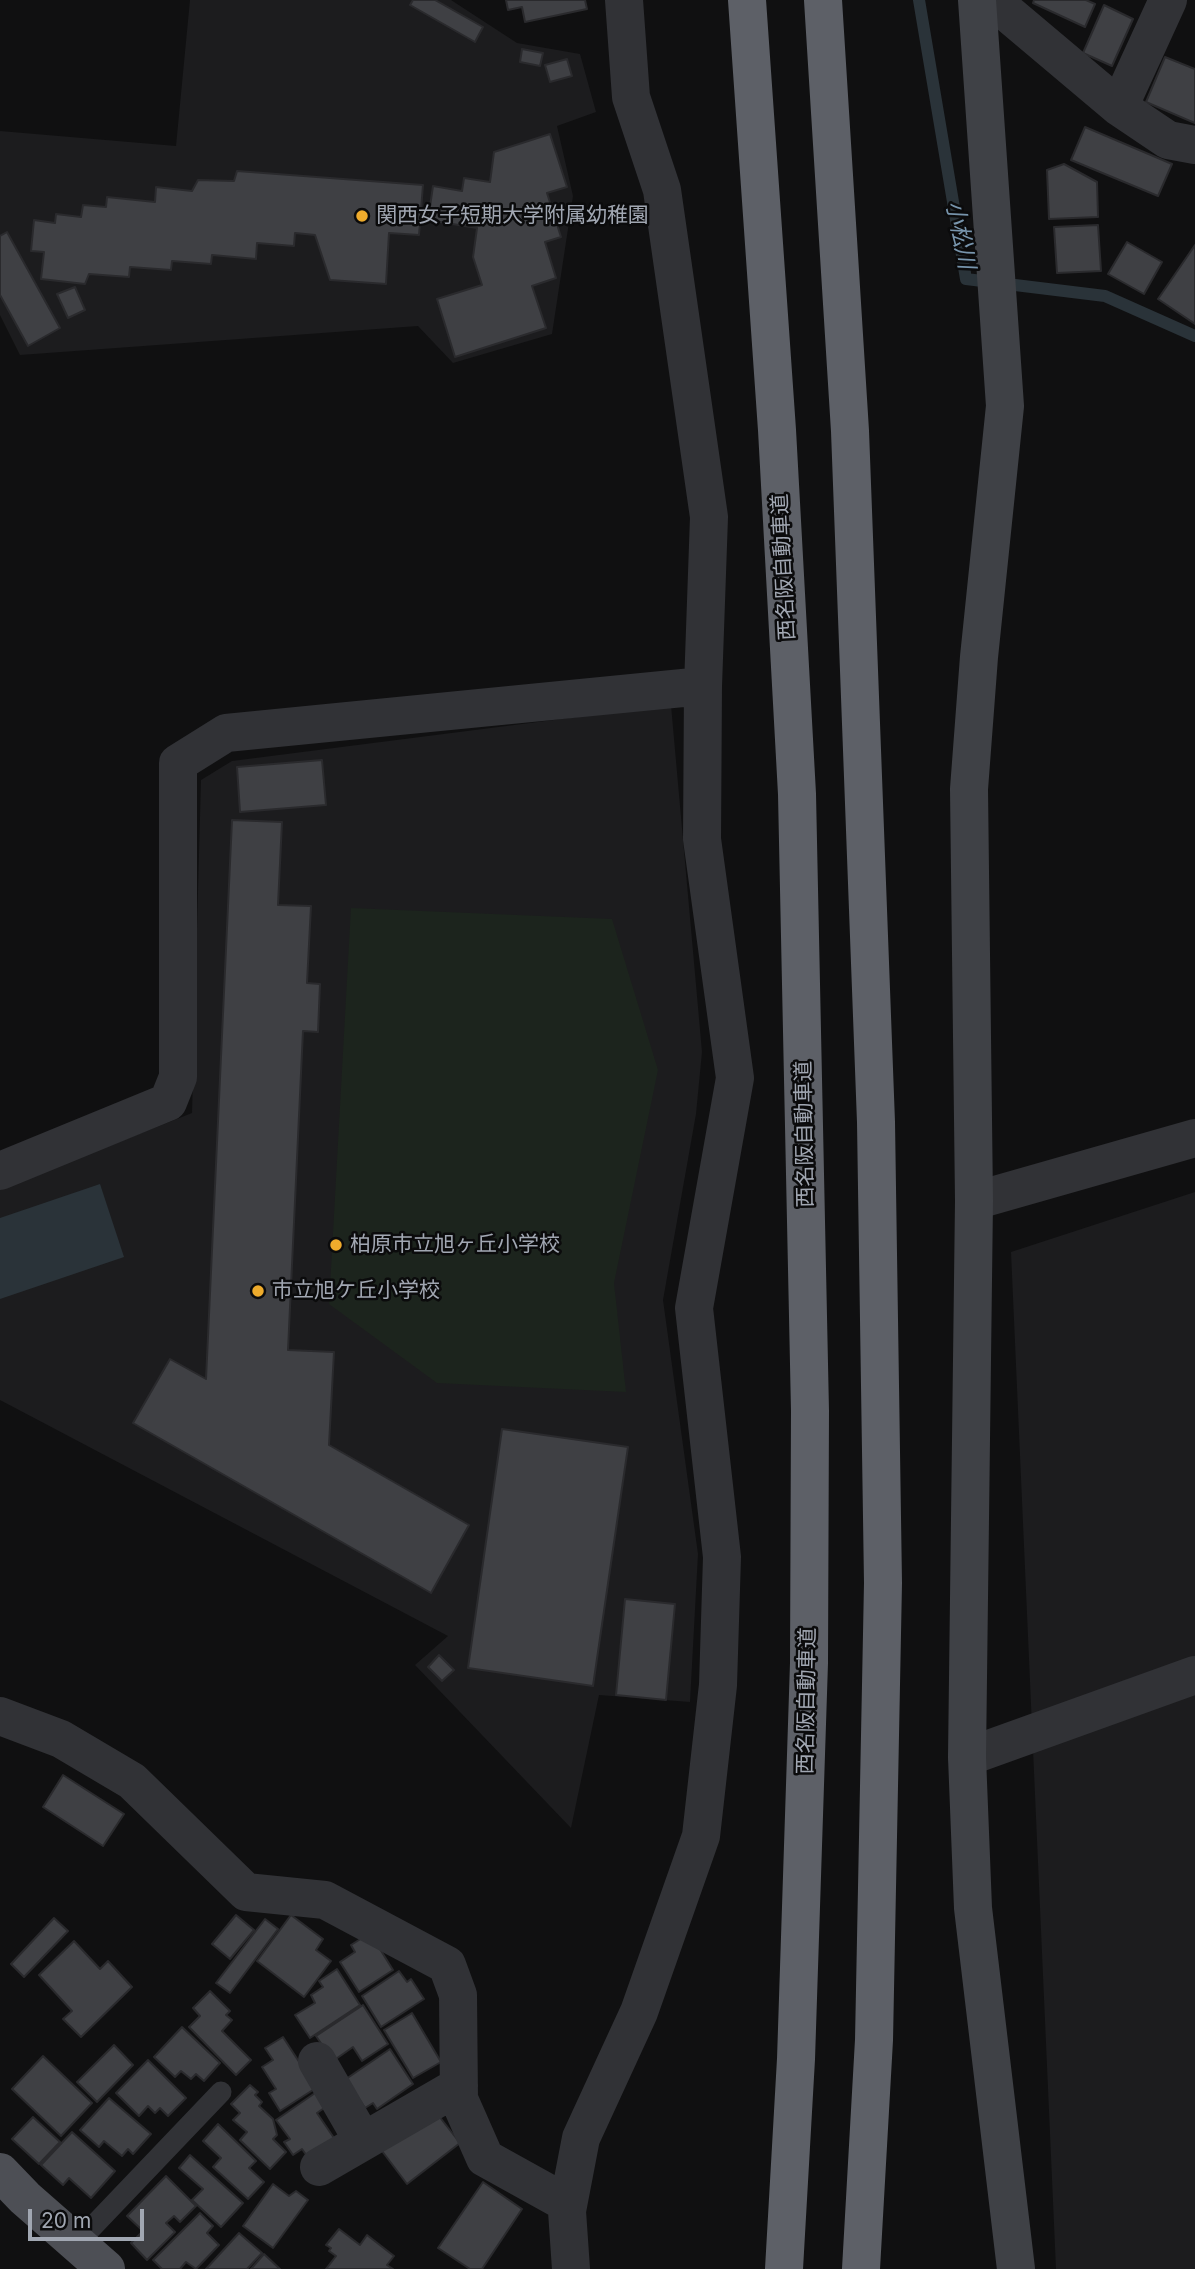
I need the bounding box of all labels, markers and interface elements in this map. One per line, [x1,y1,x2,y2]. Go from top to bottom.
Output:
water label: 小松川 [940,199,980,271]
place label: 関西女子短期大学附属幼稚園 [376,203,649,229]
marker: 関西女子短期大学附属幼稚園 [354,208,370,224]
street label: 西名阪自動車道 [768,493,800,641]
street label: 西名阪自動車道 [791,1060,819,1208]
place label: 柏原市立旭ヶ丘小学校 [350,1232,560,1258]
marker: 柏原市立旭ヶ丘小学校 [328,1237,344,1253]
place label: 市立旭ケ丘小学校 [272,1278,440,1304]
marker: 市立旭ケ丘小学校 [250,1283,266,1299]
street label: 西名阪自動車道 [793,1627,821,1775]
scale bar [32,2196,147,2240]
text: 20 m [41,2208,91,2233]

